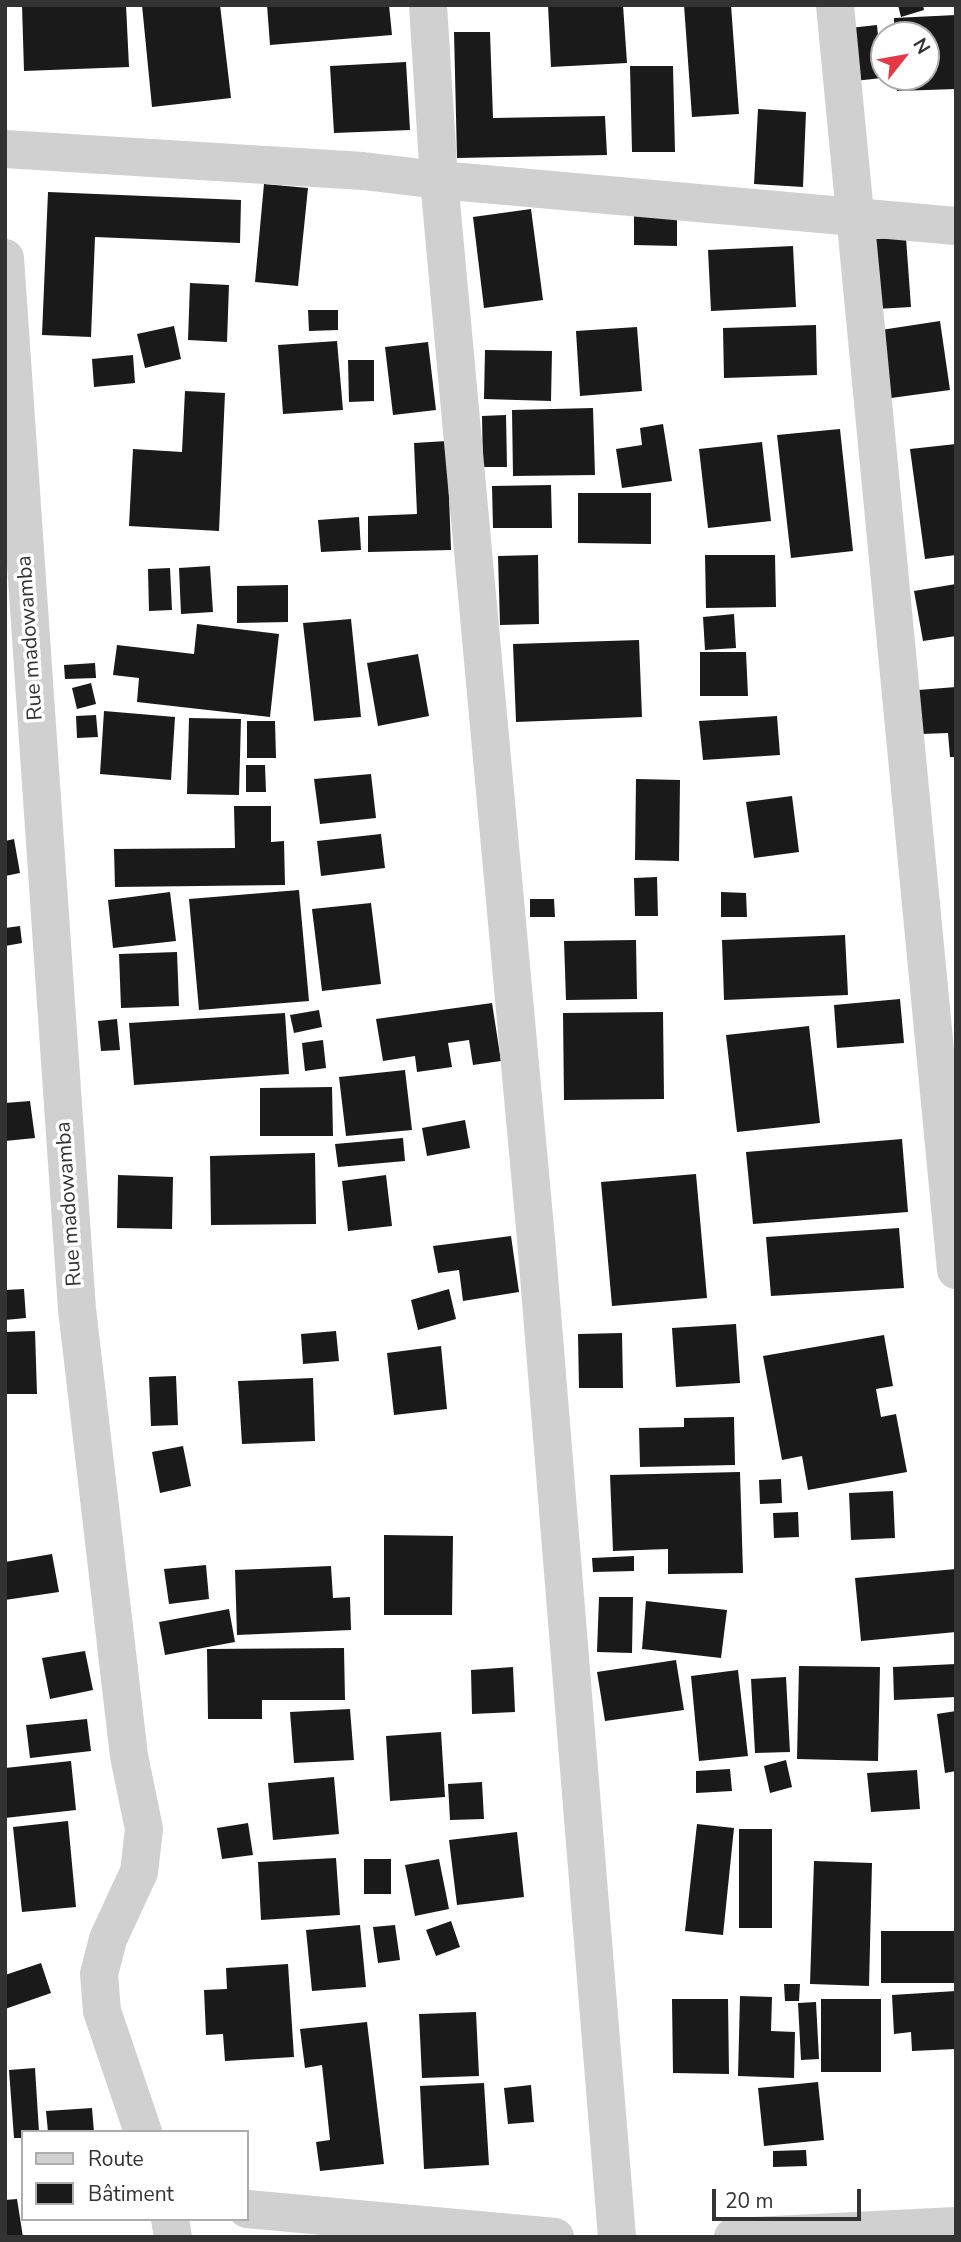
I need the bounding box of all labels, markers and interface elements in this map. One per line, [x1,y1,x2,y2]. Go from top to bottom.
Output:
north arrow [870,21,940,91]
text: N [906,33,936,59]
street label: Rue madowamba [13,555,49,721]
street label: Rue madowamba [52,1121,88,1287]
legend [21,2130,248,2221]
text: Route [88,2145,144,2173]
scale bar [716,2176,865,2220]
text: Bâtiment [88,2180,174,2208]
text: 20 m [725,2187,774,2215]

